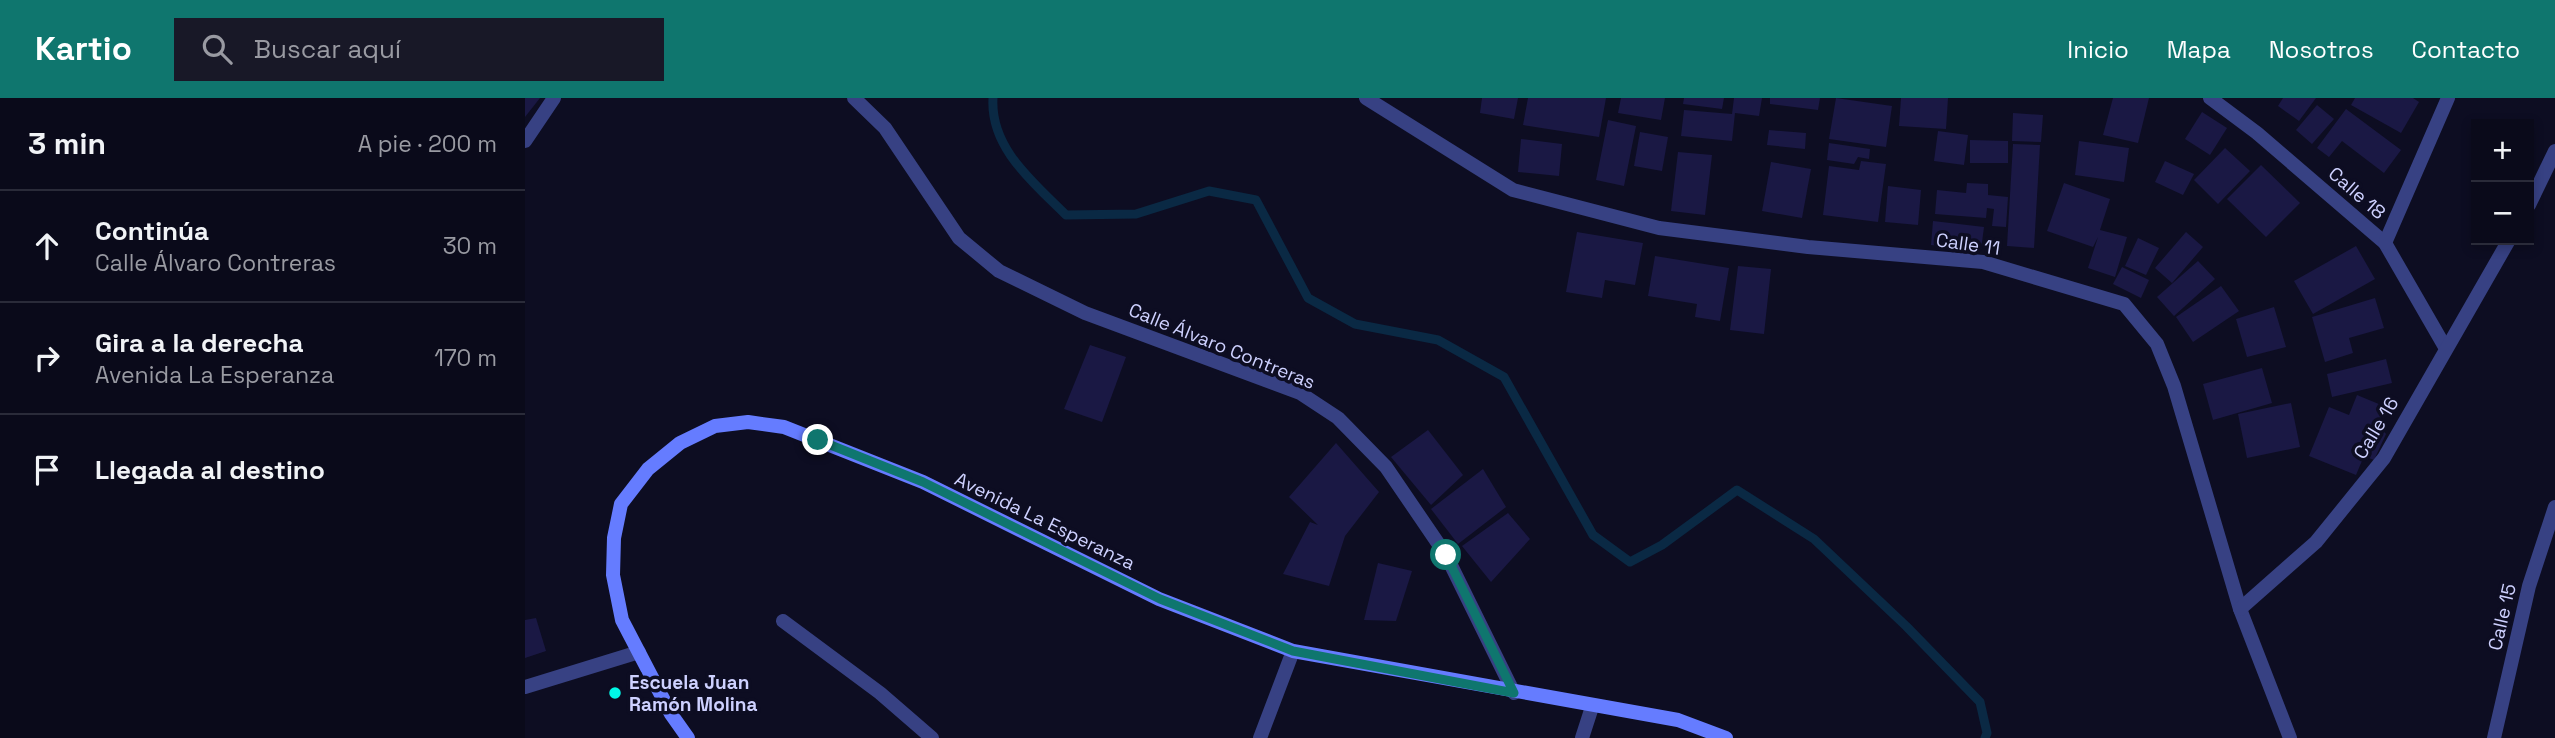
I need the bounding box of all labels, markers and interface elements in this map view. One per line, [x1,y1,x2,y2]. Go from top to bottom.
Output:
search box [174,18,664,81]
text: Kartio [35,28,132,70]
icon: search [198,30,236,68]
text: Buscar aquí [254,32,401,66]
text: Inicio [2067,34,2129,65]
text: Mapa [2167,34,2231,65]
text: Nosotros [2269,34,2374,65]
text: Contacto [2412,34,2520,65]
map controls [2471,119,2534,245]
button: + [2471,119,2534,182]
text: 3 min [28,124,106,163]
text: A pie · 200 m [358,129,497,159]
street label: Calle 18 [2323,161,2391,225]
button: − [2471,182,2534,245]
text: Continúa [95,214,209,248]
icon: ahead [28,227,66,265]
street label: Calle 11 [1934,227,2002,261]
text: 30 m [443,231,497,261]
text: Calle Álvaro Contreras [95,248,336,278]
street label: Calle Álvaro Contreras [1125,297,1319,395]
text: Gira a la derecha [95,326,304,360]
icon: right [28,339,66,377]
text: 170 m [434,343,497,373]
text: Avenida La Esperanza [95,360,334,390]
street label: Calle 16 [2348,392,2404,464]
route end [802,424,833,455]
icon: arrive [28,451,66,489]
text: Llegada al destino [95,453,325,487]
street label: Avenida La Esperanza [951,466,1139,576]
route start [1430,539,1461,570]
street label: Calle 15 [2482,581,2522,653]
place label: Escuela Juan Ramón Molina [629,670,758,717]
marker: Escuela Juan Ramón Molina [607,685,623,701]

